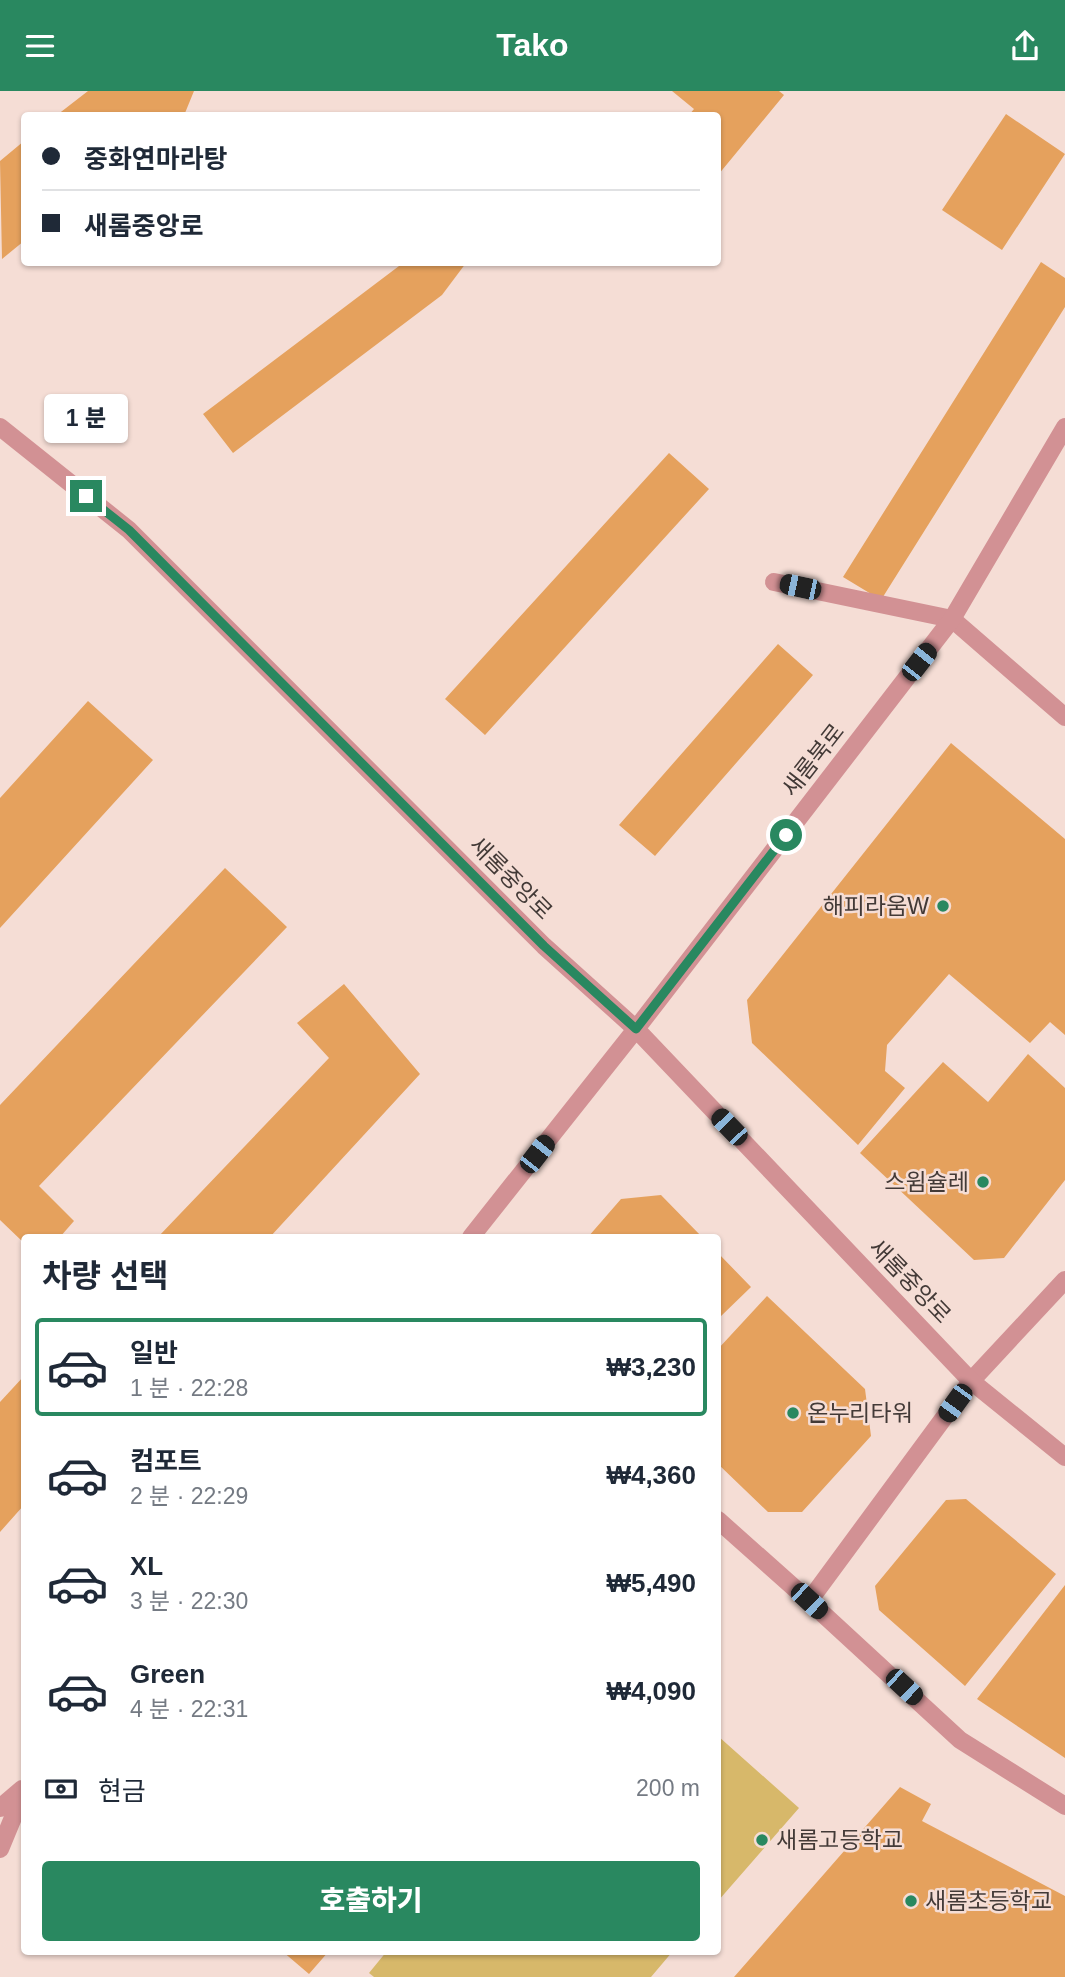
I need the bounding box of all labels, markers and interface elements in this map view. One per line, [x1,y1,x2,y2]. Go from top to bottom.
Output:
icon: menu [21,27,59,65]
text: Tako [496,27,569,63]
icon: share [1006,27,1044,65]
text: 중화연마라탕 [84,144,228,174]
text: 새롬중앙로 [84,211,204,241]
callout: 1 분 [44,395,128,443]
text: 1 분 [66,405,106,431]
route end [70,480,102,512]
car [778,572,823,602]
car [898,639,941,685]
street label: 새롬북로 [777,719,849,801]
route start [770,819,802,851]
street label: 새롬중앙로 [464,831,558,925]
place label: 해피라움W [823,893,929,919]
marker: 해피라움W [935,898,951,914]
car [707,1105,752,1149]
car [516,1131,559,1177]
place label: 스윔슐레 [884,1169,969,1195]
marker: 스윔슐레 [975,1174,991,1190]
street label: 새롬중앙로 [864,1234,956,1328]
text: 차량 선택 [42,1258,169,1294]
icon: car [46,1336,109,1399]
text: 일반 [130,1338,178,1368]
text: ₩3,230 [606,1352,696,1382]
text: 1 분 · 22:28 [130,1375,248,1401]
car [935,1380,976,1426]
place label: 온누리타워 [807,1400,913,1426]
marker: 온누리타워 [785,1405,801,1421]
icon: car [46,1444,109,1507]
text: 컴포트 [130,1446,202,1476]
text: ₩4,360 [606,1460,696,1490]
text: 2 분 · 22:29 [130,1483,248,1509]
text: XL [130,1551,163,1581]
icon: car [46,1552,109,1615]
text: ₩5,490 [606,1568,696,1598]
car [787,1579,832,1623]
text: 3 분 · 22:30 [130,1588,248,1614]
text: Green [130,1659,205,1689]
icon: car [46,1660,109,1723]
car [882,1665,927,1709]
text: ₩4,090 [606,1676,696,1706]
text: 4 분 · 22:31 [130,1696,248,1722]
icon: cash [42,1770,80,1808]
text: 200 m [636,1775,700,1801]
text: 현금 [98,1776,146,1806]
place label: 새롬고등학교 [776,1827,903,1853]
marker: 새롬고등학교 [754,1832,770,1848]
button: 호출하기 [42,1861,700,1941]
place label: 새롬초등학교 [925,1888,1052,1914]
marker: 새롬초등학교 [903,1893,919,1909]

